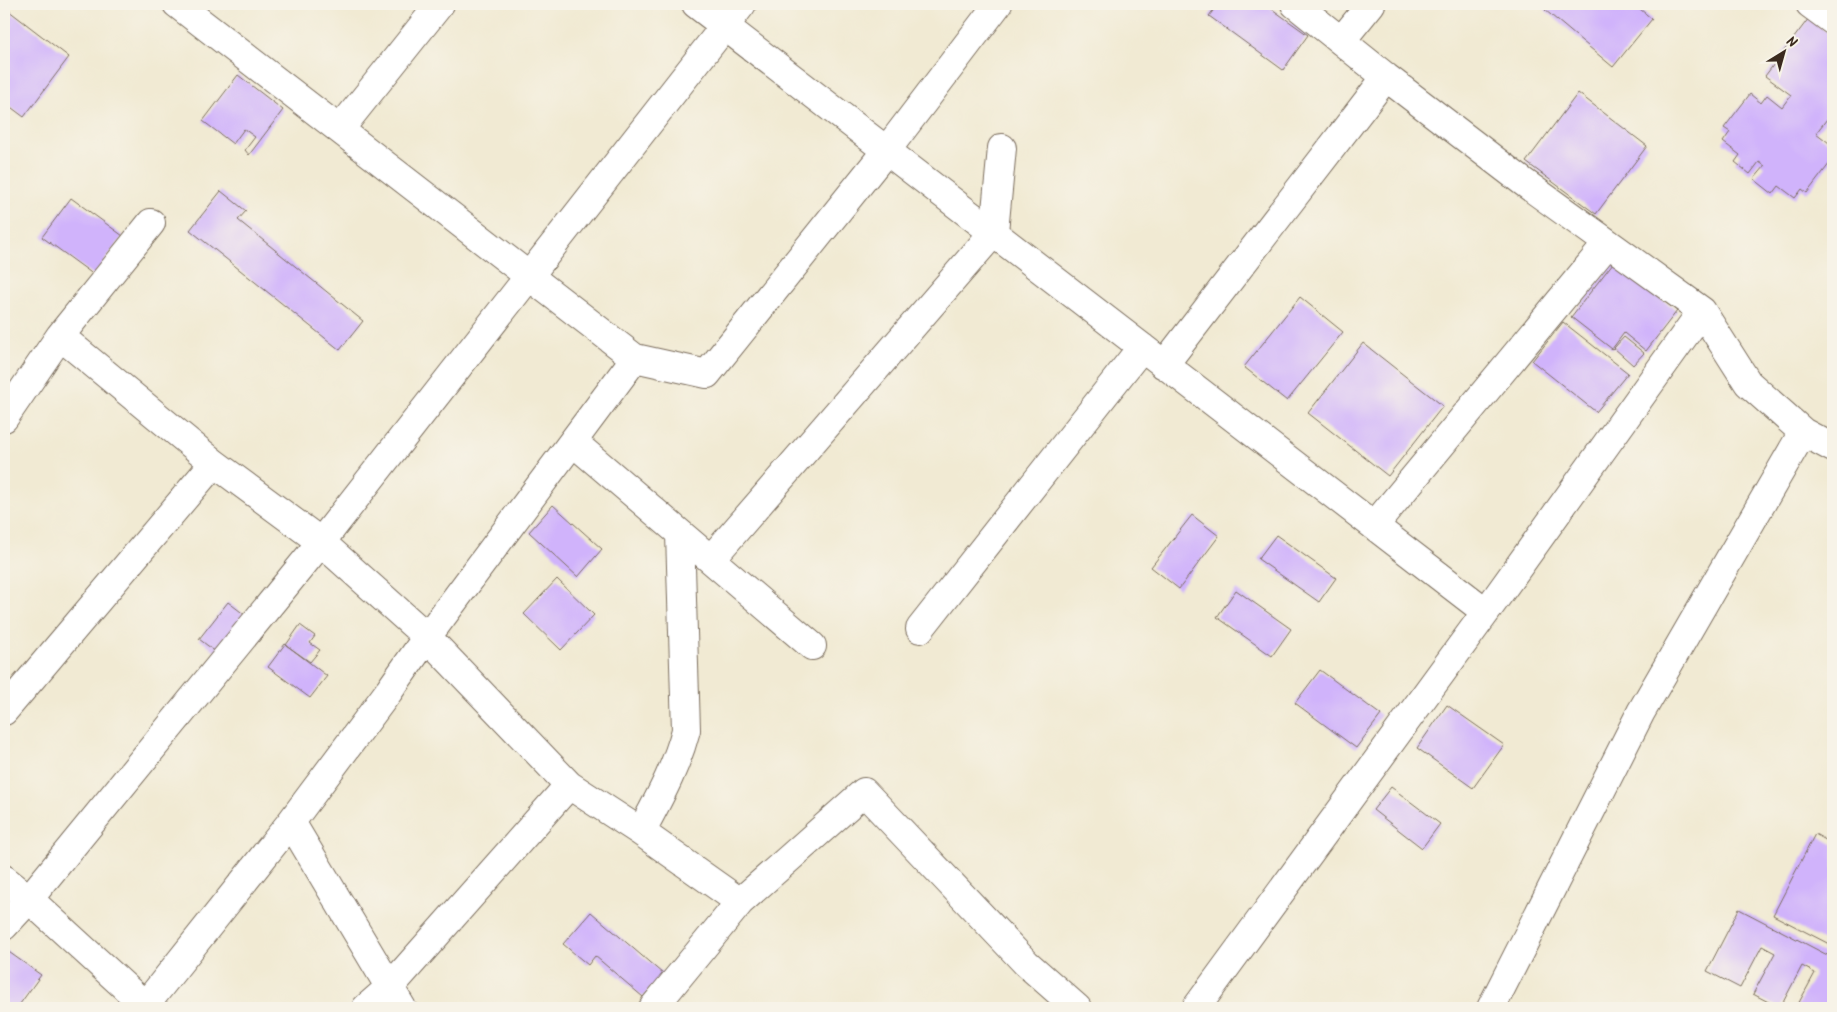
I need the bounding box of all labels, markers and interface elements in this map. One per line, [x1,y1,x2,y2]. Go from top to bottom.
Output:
north arrow [1760,28,1810,78]
text: N [1781,31,1801,54]

